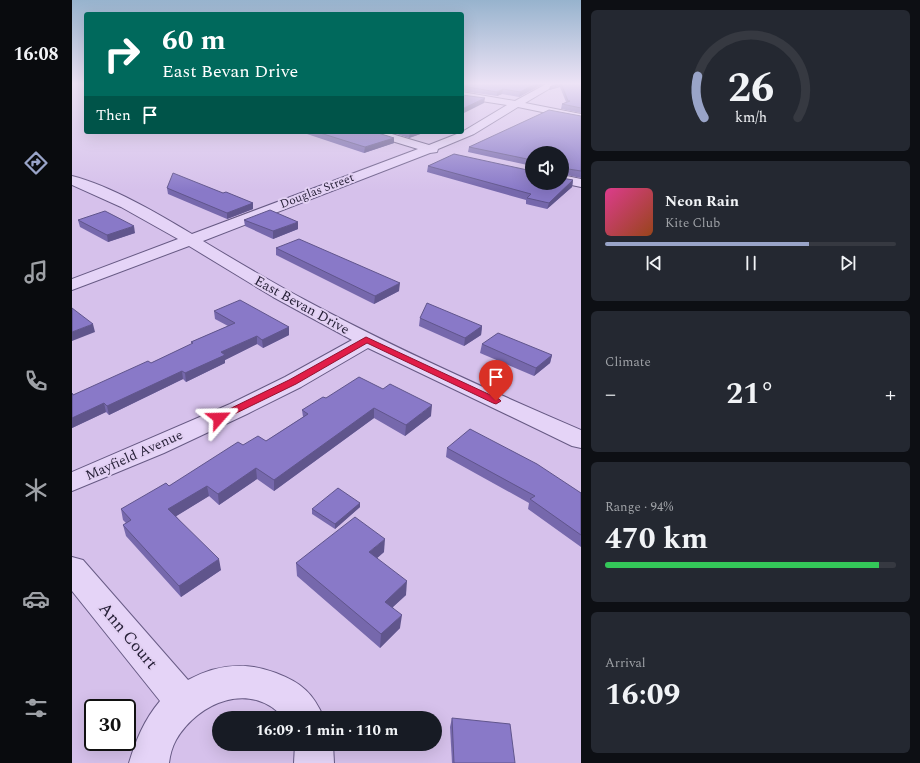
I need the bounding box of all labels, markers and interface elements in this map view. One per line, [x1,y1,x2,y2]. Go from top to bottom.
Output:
text: 60 m [162,19,226,62]
icon: right [96,28,148,80]
text: 16:08 [13,41,59,68]
text: 26 [727,57,774,120]
text: East Bevan Drive [162,58,298,85]
text: Then [96,104,131,127]
icon: arrive [139,104,161,126]
text: km/h [734,107,767,129]
map controls [525,146,569,190]
button: sound [525,146,569,190]
icon: directions [22,149,50,177]
street label: Douglas Street [277,168,357,214]
text: Neon Rain [665,190,739,213]
text: Kite Club [665,213,720,233]
icon: previous [643,252,665,274]
icon: pause [740,252,762,274]
icon: next [837,252,859,274]
icon: music [22,258,50,286]
street label: East Bevan Drive [251,270,354,340]
text: Climate [605,352,651,372]
pin [479,360,513,401]
icon: arrive [485,366,507,388]
icon: phone [22,367,50,395]
text: 21° [726,371,775,417]
text: − [605,378,616,411]
text: + [885,378,896,411]
position arrow [198,397,240,439]
street label: Mayfield Avenue [82,424,186,486]
icon: climate [22,476,50,504]
text: Range · 94% [605,497,673,517]
text: 470 km [605,516,708,562]
icon: car [22,585,50,613]
street label: Ann Court [92,597,164,675]
text: Arrival [605,653,646,673]
text: 16:09 [605,672,680,718]
icon: filters [22,694,50,722]
speed limit sign: 30 [84,699,136,751]
text: 16:09 · 1 min · 110 m [256,719,398,742]

